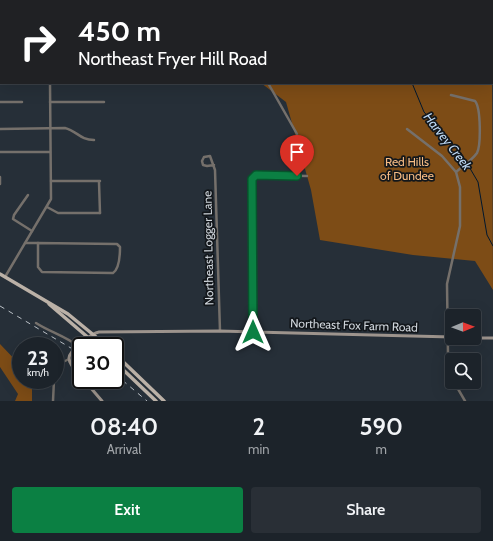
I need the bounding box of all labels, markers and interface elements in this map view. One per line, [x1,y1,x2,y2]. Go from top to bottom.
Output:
text: 450 m [78,14,161,48]
icon: right [12,16,64,68]
text: Northeast Fryer Hill Road [78,48,267,70]
water label: Harvey Creek [421,109,476,173]
pin [280,135,314,176]
icon: arrive [286,141,308,163]
park label: Red Hills of Dundee [380,154,434,183]
street label: Northeast Logger Lane [200,191,216,305]
north arrow [445,309,481,345]
map controls [445,309,481,389]
position arrow [232,311,274,353]
street label: Northeast Fox Farm Road [290,315,418,335]
speed limit sign: 30 [72,337,124,389]
text: 23 [27,346,49,370]
button: search [445,353,481,389]
text: km/h [27,366,49,379]
text: 08:40 [90,412,158,441]
text: 2 [252,412,265,441]
text: 590 [360,412,403,441]
text: Arrival [107,441,141,457]
text: min [248,441,270,457]
text: m [376,441,387,457]
button: Exit [12,487,243,533]
button: Share [251,487,481,533]

